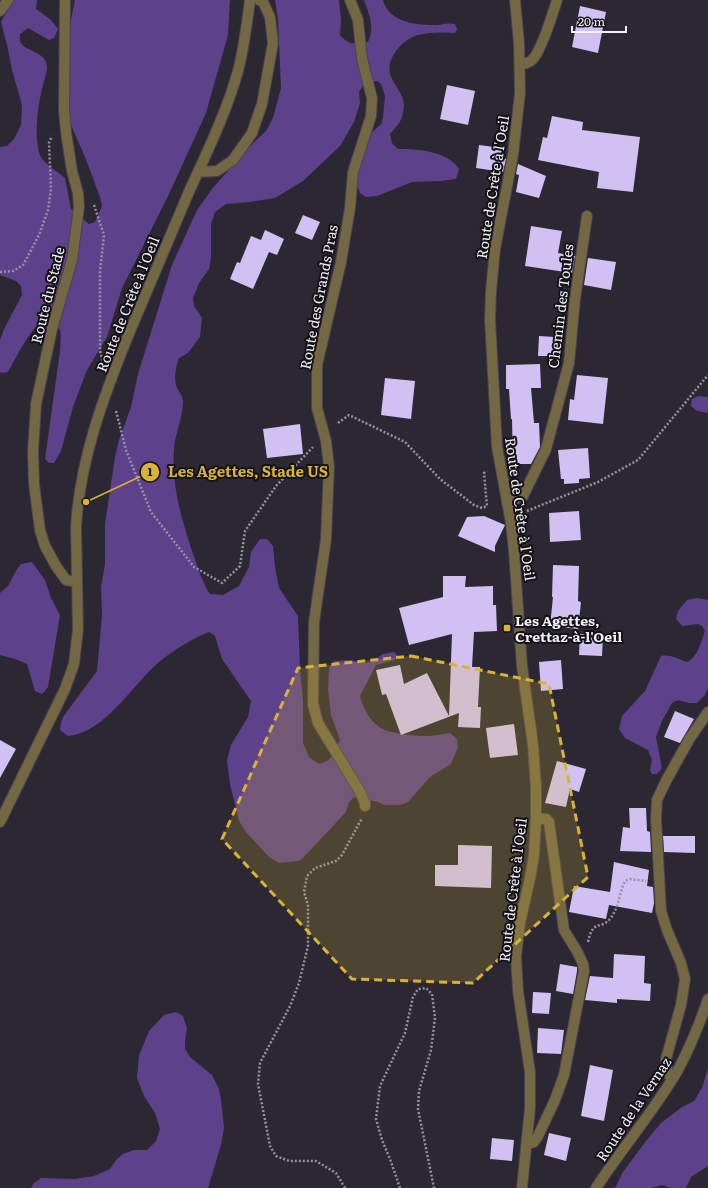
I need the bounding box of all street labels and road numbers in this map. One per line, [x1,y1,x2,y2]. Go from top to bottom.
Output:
street label: Route de Crête à l'Oeil [471,114,513,260]
street label: Route des Grands Pras [294,223,342,371]
street label: Route de Crête à l'Oeil [91,233,164,375]
street label: Chemin des Toules [542,243,578,369]
street label: Route du Stade [25,245,69,345]
street label: Route de Crête à l'Oeil [501,436,541,582]
street label: Route de Crête à l'Oeil [493,817,531,963]
street label: Route de la Vernaz [591,1053,675,1165]

